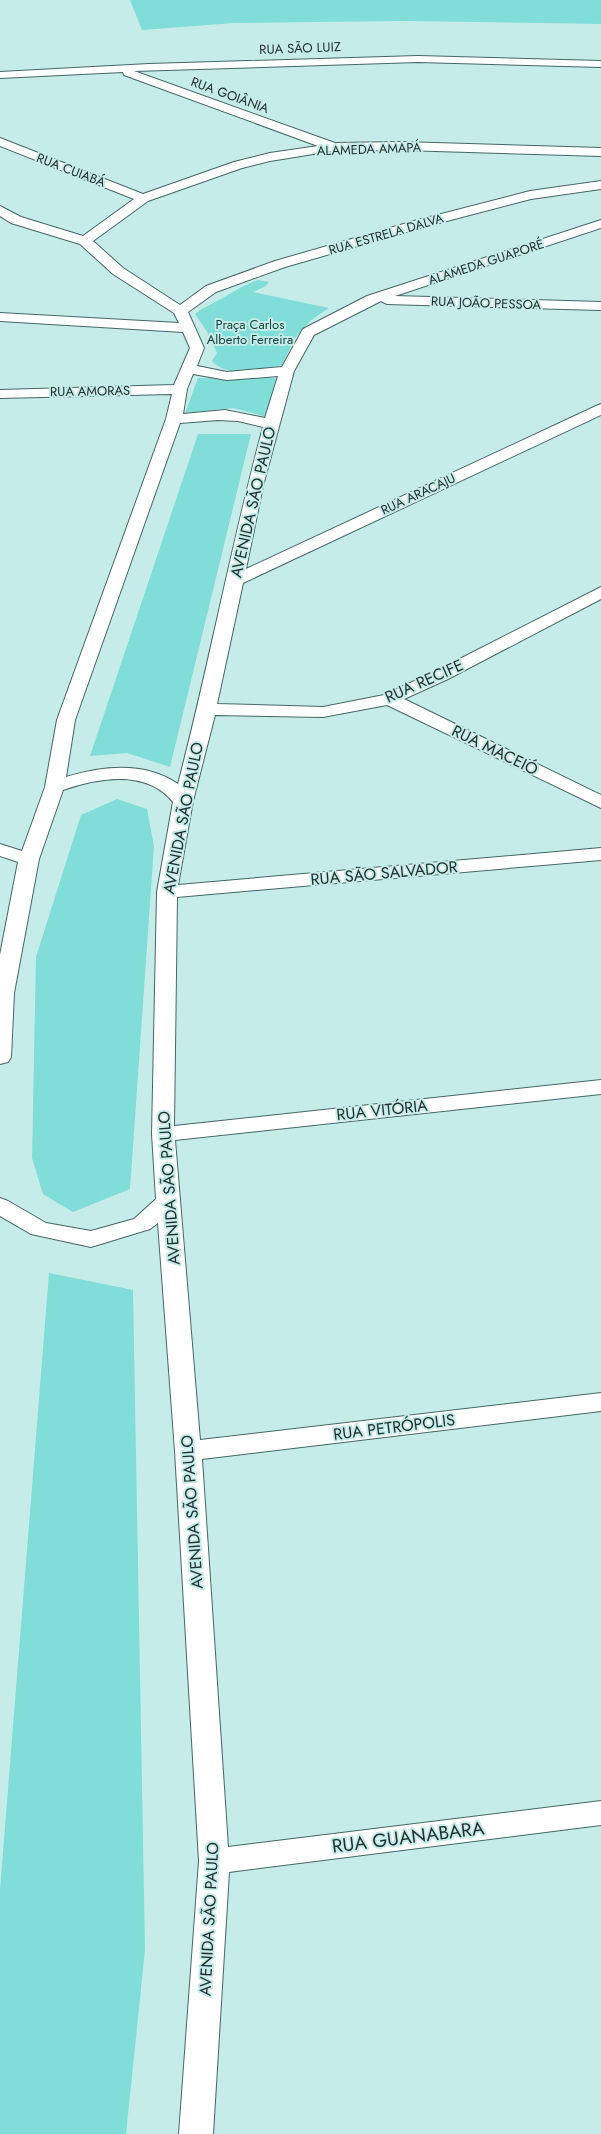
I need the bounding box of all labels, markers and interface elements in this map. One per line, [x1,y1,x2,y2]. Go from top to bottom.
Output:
street label: RUA SÃO LUIZ [259,37,341,59]
street label: RUA GOIÂNIA [188,72,272,118]
street label: ALAMEDA AMAPÁ [316,138,422,160]
street label: RUA CUIABÁ [34,148,109,192]
street label: RUA ESTRELA DALVA [326,208,446,260]
street label: ALAMEDA GUAPORÉ [426,234,546,290]
street label: RUA JOÃO PESSOA [431,292,542,314]
park label: Praça Carlos Alberto Ferreira [207,315,293,349]
street label: RUA AMORAS [50,381,130,401]
street label: AVENIDA SÃO PAULO [224,424,282,580]
street label: RUA ARACAJU [378,468,458,520]
street label: RUA RECIFE [381,653,467,709]
street label: RUA MACEIÓ [448,719,542,781]
street label: AVENIDA SÃO PAULO [157,740,209,896]
street label: RUA SÃO SALVADOR [309,855,459,891]
street label: RUA VITÓRIA [335,1094,429,1126]
street label: AVENIDA SÃO PAULO [152,1110,186,1266]
street label: RUA PETRÓPOLIS [332,1408,456,1446]
street label: AVENIDA SÃO PAULO [175,1434,209,1590]
street label: RUA GUANABARA [330,1814,486,1860]
street label: AVENIDA SÃO PAULO [193,1841,225,1997]

